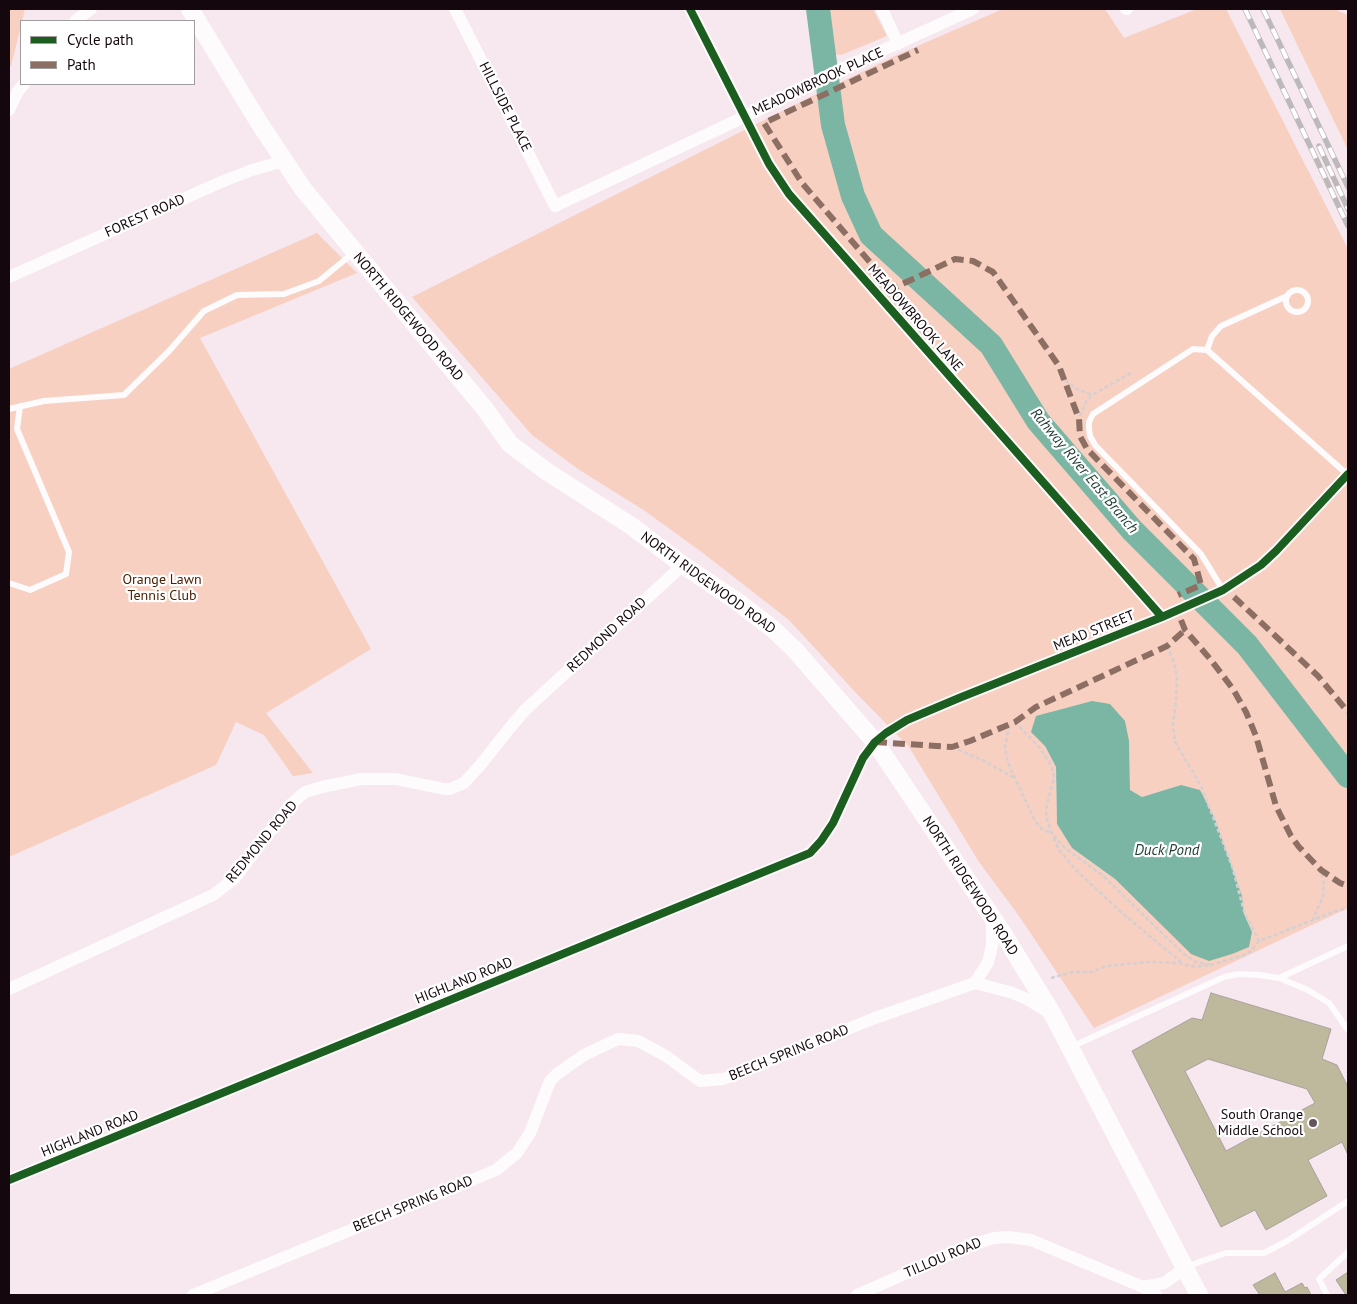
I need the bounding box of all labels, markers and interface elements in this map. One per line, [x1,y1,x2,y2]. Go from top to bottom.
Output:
legend [20,20,195,85]
text: Cycle path [67,30,133,49]
street label: MEADOWBROOK PLACE [750,44,886,120]
text: Path [67,55,96,74]
street label: HILLSIDE PLACE [475,59,535,155]
street label: FOREST ROAD [102,191,188,241]
street label: NORTH RIDGEWOOD ROAD [349,249,467,385]
street label: MEADOWBROOK LANE [864,261,966,375]
water label: Rahway River East Branch [1026,405,1142,537]
street label: NORTH RIDGEWOOD ROAD [637,528,779,638]
park label: Orange Lawn Tennis Club [122,572,202,604]
street label: REDMOND ROAD [564,594,650,676]
street label: MEAD STREET [1051,607,1137,655]
street label: REDMOND ROAD [223,797,301,887]
street label: NORTH RIDGEWOOD ROAD [919,813,1021,959]
water label: Duck Pond [1135,842,1199,860]
street label: HIGHLAND ROAD [413,954,515,1008]
street label: BEECH SPRING ROAD [727,1021,851,1085]
street label: HIGHLAND ROAD [39,1107,141,1161]
place label: South Orange Middle School [1218,1107,1303,1140]
marker: South Orange Middle School [1307,1117,1319,1129]
street label: BEECH SPRING ROAD [351,1172,475,1236]
street label: TILLOU ROAD [902,1234,984,1282]

